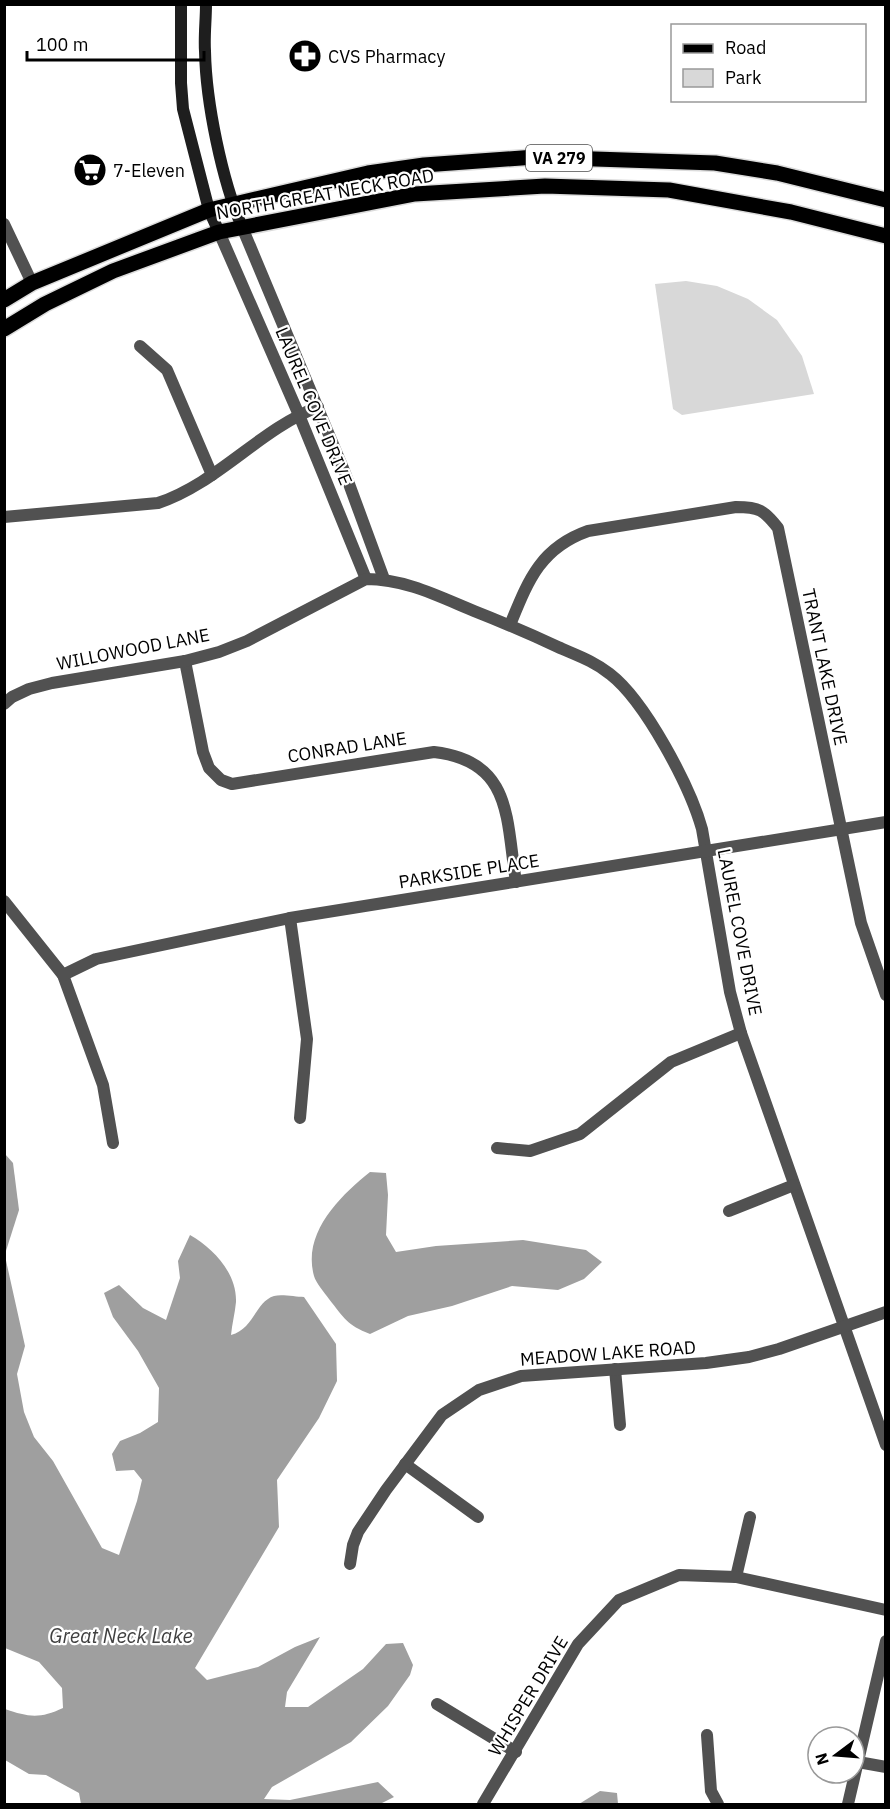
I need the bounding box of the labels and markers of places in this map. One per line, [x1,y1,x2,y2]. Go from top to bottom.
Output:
pharmacy icon: CVS Pharmacy [287,38,323,74]
place label: CVS Pharmacy [328,45,445,68]
supermarket icon: 7-Eleven [72,152,108,188]
place label: 7-Eleven [113,159,185,182]

